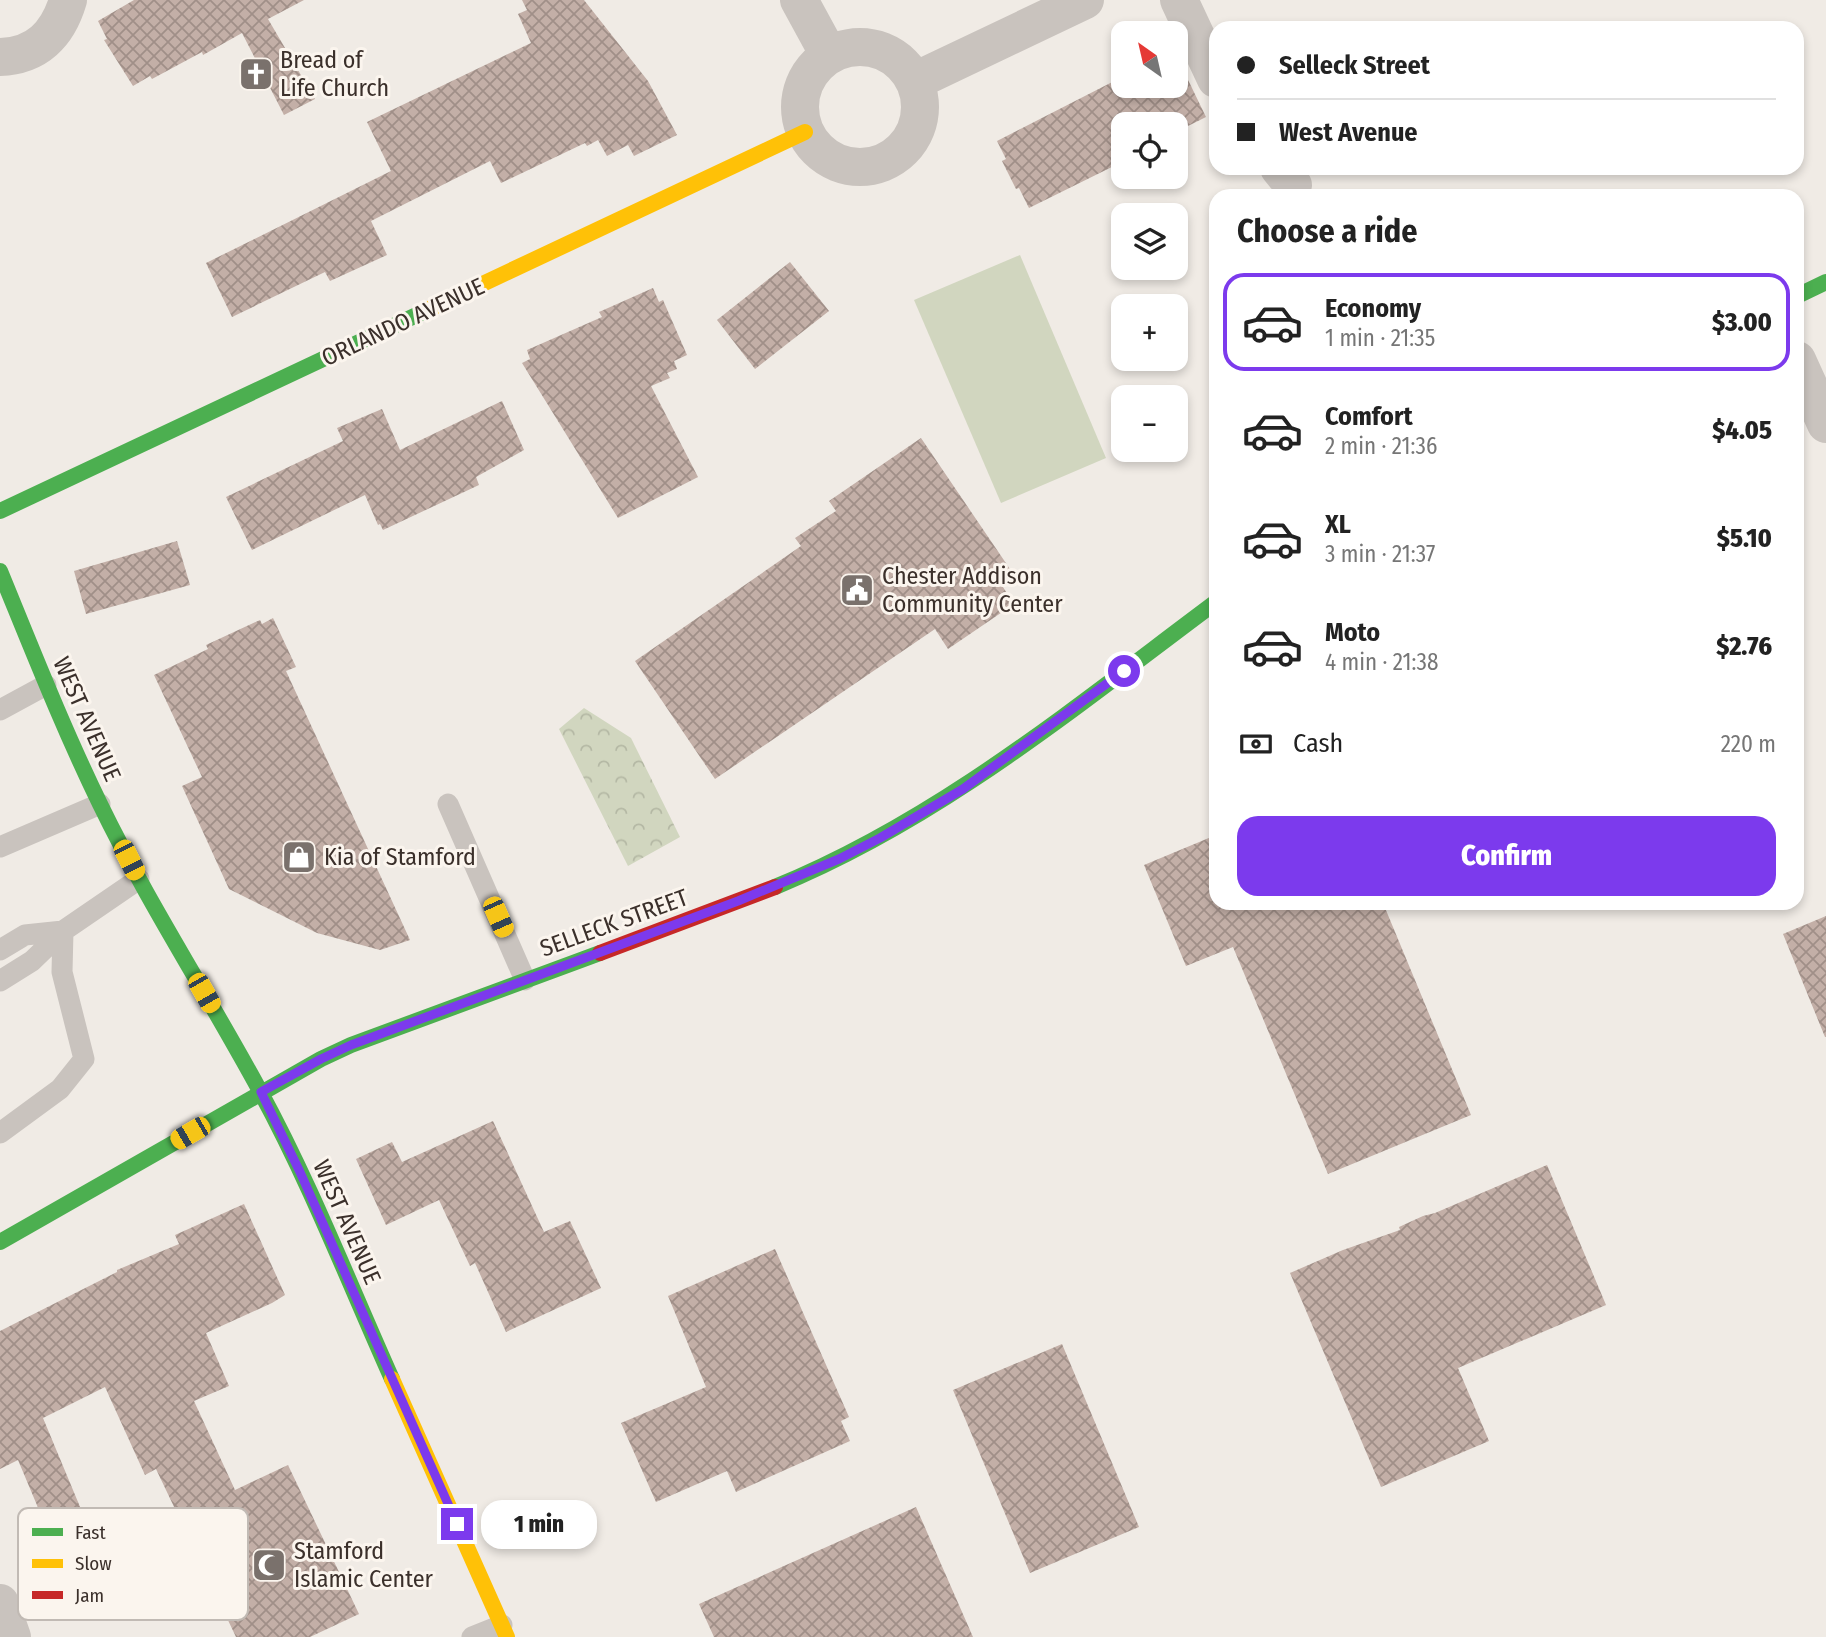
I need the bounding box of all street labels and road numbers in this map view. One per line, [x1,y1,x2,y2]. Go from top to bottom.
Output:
street label: ORLANDO AVENUE [317,272,489,372]
street label: WEST AVENUE [47,653,127,785]
street label: SELLECK STREET [536,883,692,963]
street label: WEST AVENUE [307,1156,387,1288]

